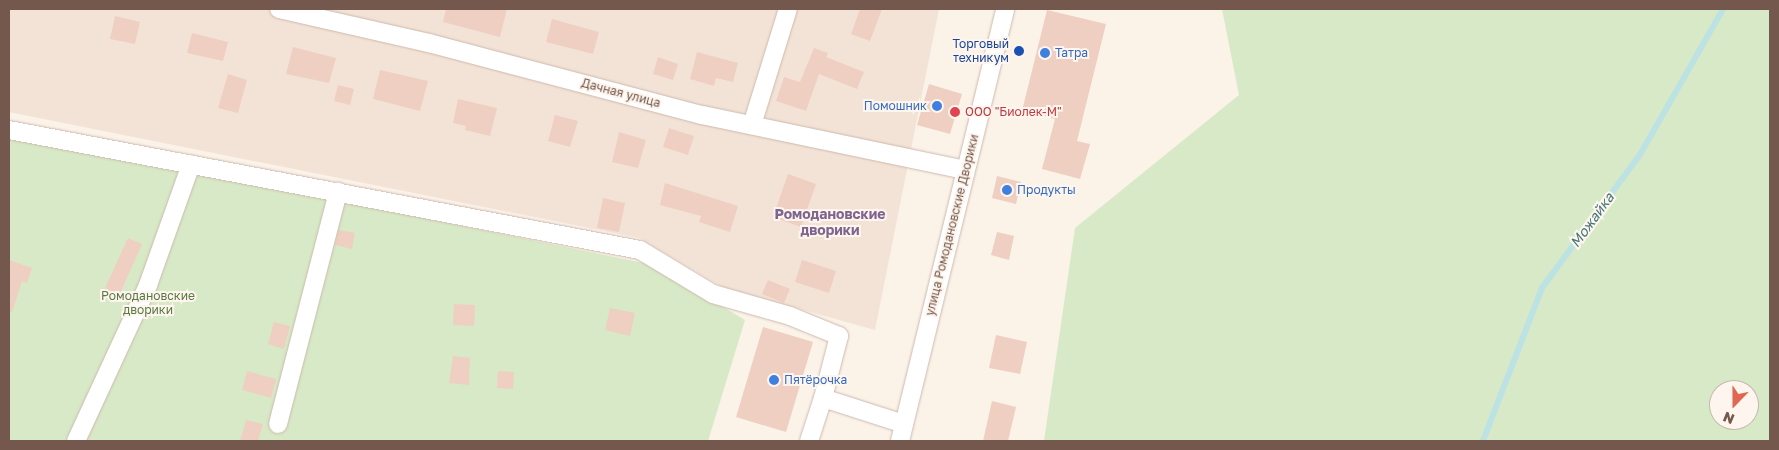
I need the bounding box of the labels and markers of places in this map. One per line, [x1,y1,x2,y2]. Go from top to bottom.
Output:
place label: Торговый техникум [953,37,1009,65]
marker: Торговый техникум [1013,45,1025,57]
place label: Татра [1055,46,1088,60]
marker: Татра [1039,47,1051,59]
place label: Помошник [864,99,927,113]
marker: Помошник [931,100,943,112]
place label: ООО "Биолек-М" [965,105,1062,119]
marker: ООО "Биолек-М" [949,106,961,118]
place label: Продукты [1017,183,1076,197]
marker: Продукты [1001,184,1013,196]
place label: Пятёрочка [784,373,847,387]
marker: Пятёрочка [768,374,780,386]

